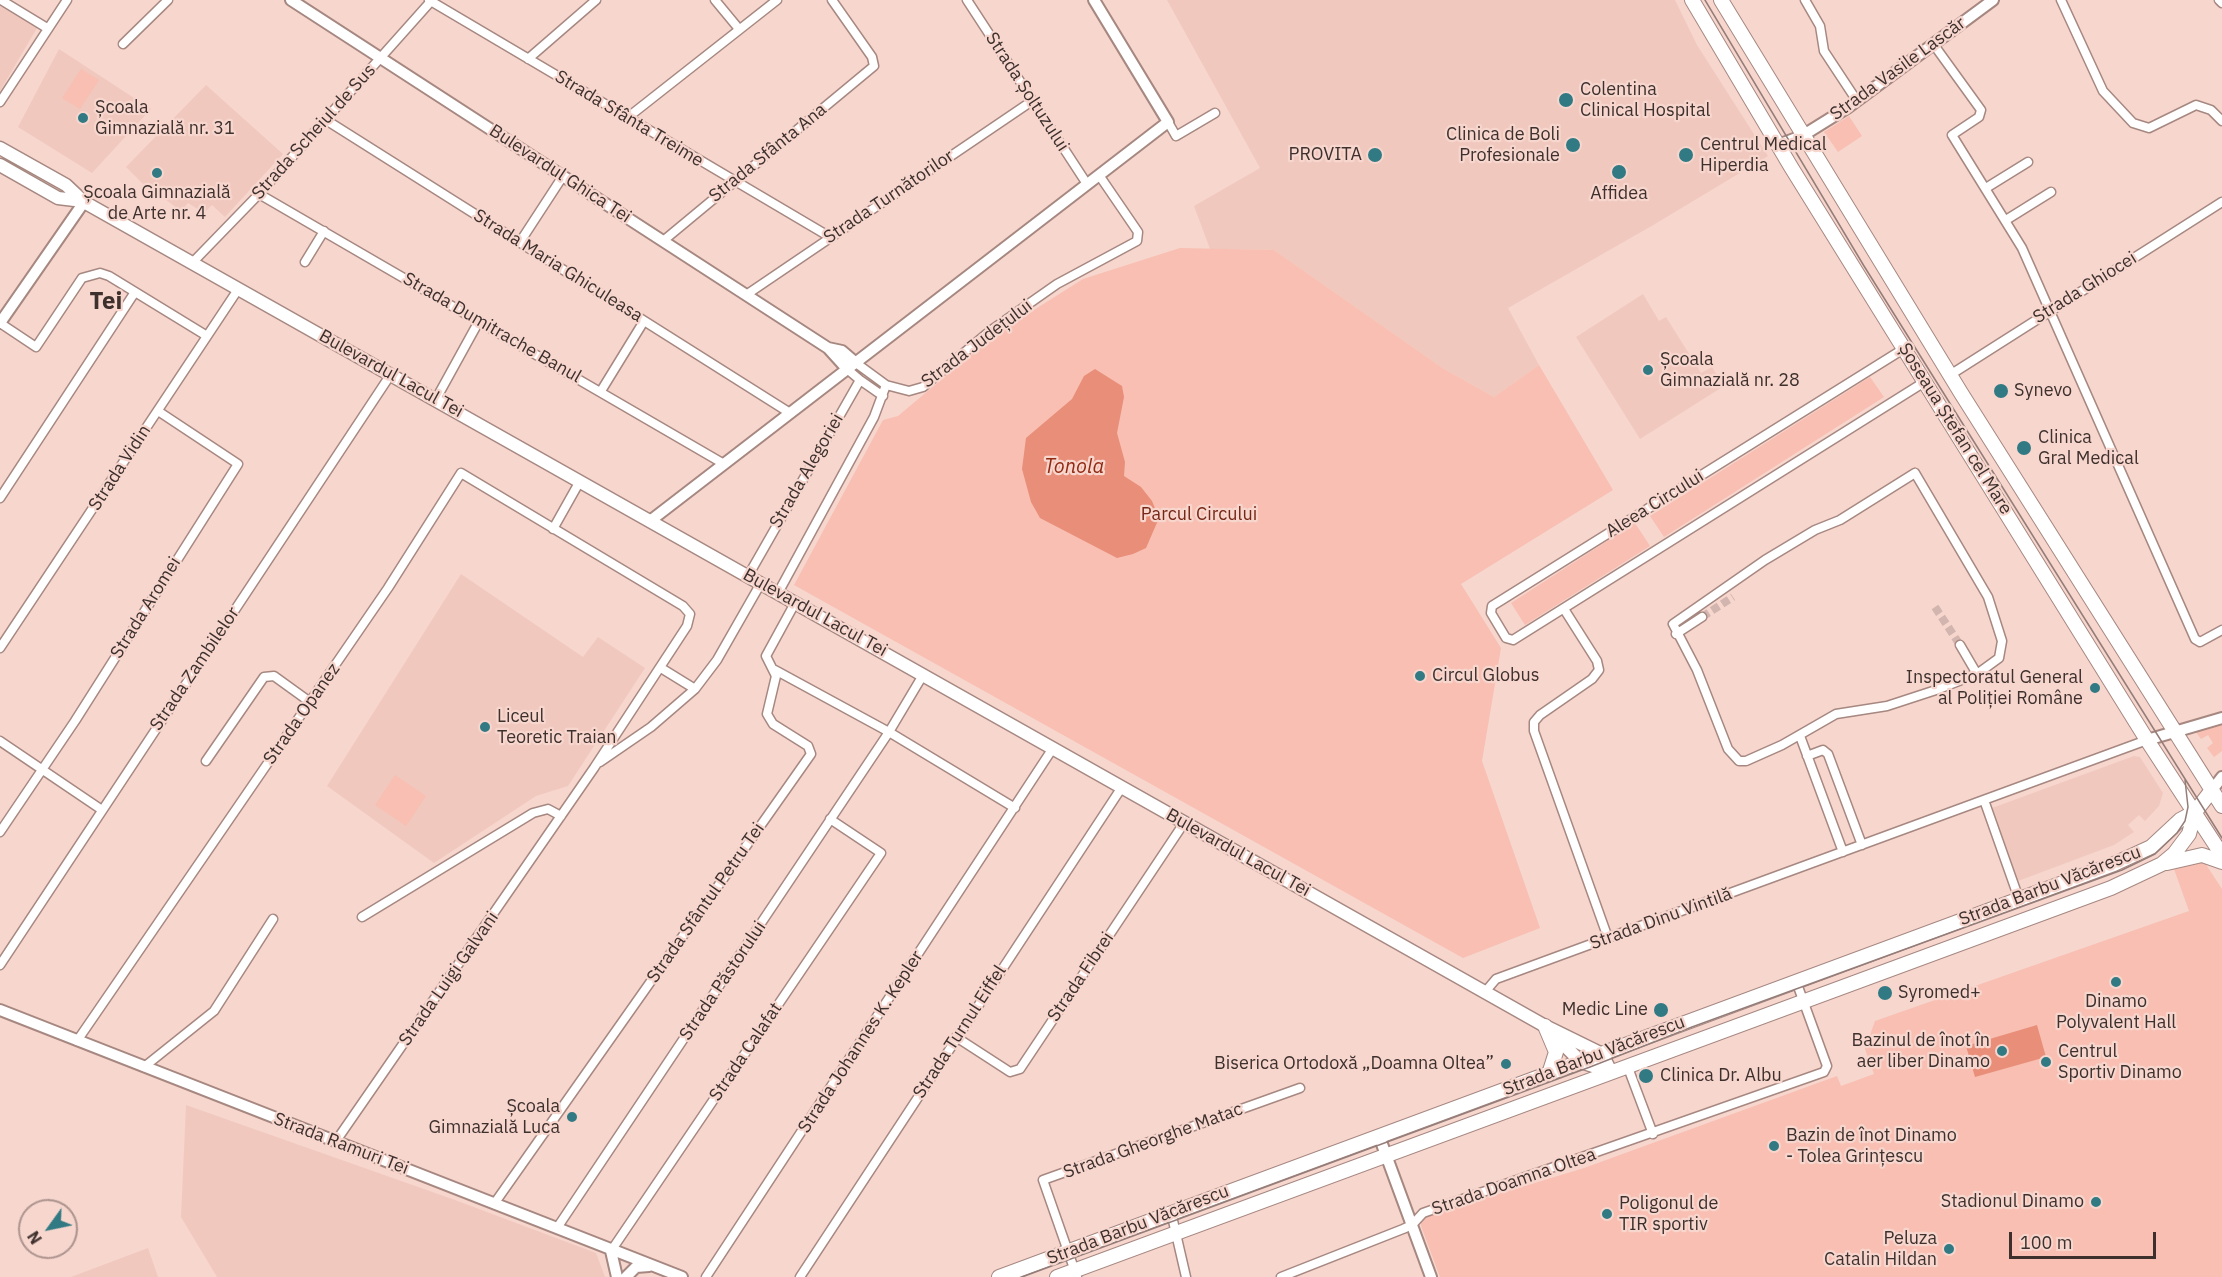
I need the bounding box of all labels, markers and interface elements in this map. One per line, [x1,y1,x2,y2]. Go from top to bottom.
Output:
street label: Strada Vasile Lascăr [1826,13,1970,125]
street label: Strada Șoltuzului [981,29,1073,155]
street label: Strada Scheiul de Sus [248,60,380,204]
street label: Strada Sfânta Treime [551,66,707,172]
place label: Colentina Clinical Hospital [1580,79,1710,122]
marker: Colentina Clinical Hospital [1557,91,1575,109]
place label: Școala Gimnazială nr. 31 [95,97,235,140]
street label: Strada Sfânta Ana [705,99,831,207]
marker: Școala Gimnazială nr. 31 [76,111,90,125]
street label: Bulevardul Ghica Tei [485,120,635,228]
place label: Clinica de Boli Profesionale [1446,124,1560,166]
place label: Centrul Medical Hiperdia [1700,134,1827,176]
marker: Clinica de Boli Profesionale [1564,136,1582,154]
place label: PROVITA [1289,144,1362,166]
street label: Strada Turnătorilor [820,145,958,249]
marker: PROVITA [1366,146,1384,164]
marker: Centrul Medical Hiperdia [1677,146,1695,164]
marker: Affidea [1610,163,1628,181]
marker: Școala Gimnazială de Arte nr. 4 [150,166,164,180]
place label: Școala Gimnazială de Arte nr. 4 [83,182,231,224]
place label: Affidea [1590,183,1648,205]
street label: Strada Maria Ghiculeasa [469,205,647,327]
street label: Strada Ghiocei [2029,248,2141,328]
street label: Strada Dumitrache Banul [399,268,585,388]
district label: Tei [90,288,122,316]
street label: Strada Județului [917,295,1037,393]
street label: Bulevardul Lacul Tei [315,325,467,423]
street label: Șoseaua Ștefan cel Mare [1893,339,2017,519]
place label: Școala Gimnazială nr. 28 [1660,349,1800,392]
marker: Școala Gimnazială nr. 28 [1641,363,1655,377]
place label: Synevo [2014,380,2072,402]
marker: Synevo [1992,382,2010,400]
street label: Strada Alegoriei [766,410,848,532]
street label: Strada Vidin [84,421,156,515]
place label: Clinica Gral Medical [2038,427,2139,470]
marker: Clinica Gral Medical [2015,439,2033,457]
water label: Tonola [1044,455,1104,479]
street label: Aleea Circului [1602,465,1708,543]
park label: Parcul Circului [1141,504,1257,526]
street label: Strada Aromei [106,553,186,663]
street label: Bulevardul Lacul Tei [739,564,891,662]
street label: Strada Zambilelor [146,603,244,735]
street label: Strada Opanez [259,659,345,769]
place label: Circul Globus [1432,665,1540,687]
place label: Inspectoratul General al Poliției Române [1906,667,2083,710]
marker: Circul Globus [1413,669,1427,683]
marker: Inspectoratul General al Poliției Române [2088,681,2102,695]
place label: Liceul Teoretic Traian [497,706,617,748]
marker: Liceul Teoretic Traian [478,720,492,734]
street label: Bulevardul Lacul Tei [1162,804,1314,902]
street label: Strada Sfântul Petru Tei [643,819,769,987]
street label: Strada Barbu Văcărescu [1956,841,2144,931]
street label: Strada Dinu Vintilă [1587,883,1735,955]
street label: Strada Luigi Galvani [395,908,503,1050]
street label: Strada Păstorului [675,917,771,1045]
street label: Strada Fibrei [1043,928,1119,1026]
street label: Strada Johannes K. Kepler [794,947,928,1137]
street label: Strada Turnul Eiffel [909,961,1011,1103]
marker: Dinamo Polyvalent Hall [2109,975,2123,989]
place label: Syromed+ [1898,982,1981,1004]
marker: Syromed+ [1876,984,1894,1002]
place label: Dinamo Polyvalent Hall [2056,991,2176,1034]
street label: Strada Calafat [705,999,787,1105]
place label: Medic Line [1562,999,1648,1021]
marker: Medic Line [1652,1001,1670,1019]
street label: Strada Barbu Văcărescu [1500,1011,1688,1101]
place label: Bazinul de înot în aer liber Dinamo [1852,1030,1990,1072]
place label: Centrul Sportiv Dinamo [2058,1041,2182,1084]
marker: Bazinul de înot în aer liber Dinamo [1995,1044,2009,1058]
place label: Biserica Ortodoxă „Doamna Oltea” [1214,1053,1494,1075]
marker: Centrul Sportiv Dinamo [2039,1055,2053,1069]
marker: Biserica Ortodoxă „Doamna Oltea” [1499,1057,1513,1071]
place label: Clinica Dr. Albu [1660,1065,1782,1087]
marker: Clinica Dr. Albu [1637,1067,1655,1085]
place label: Școala Gimnazială Luca [428,1096,560,1138]
street label: Strada Gheorghe Matac [1060,1098,1246,1184]
street label: Strada Ramuri Tei [270,1108,412,1180]
marker: Școala Gimnazială Luca [565,1110,579,1124]
place label: Bazin de înot Dinamo - Tolea Grințescu [1786,1125,1957,1168]
marker: Bazin de înot Dinamo - Tolea Grințescu [1767,1139,1781,1153]
street label: Strada Doamna Oltea [1429,1144,1599,1220]
street label: Strada Barbu Văcărescu [1044,1180,1232,1270]
place label: Stadionul Dinamo [1941,1191,2084,1213]
place label: Poligonul de TIR sportiv [1619,1193,1718,1236]
marker: Stadionul Dinamo [2089,1195,2103,1209]
north arrow [18,1199,78,1259]
marker: Poligonul de TIR sportiv [1600,1207,1614,1221]
scale bar [2012,1220,2159,1258]
text: N [23,1227,46,1248]
place label: Peluza Catalin Hildan [1824,1228,1937,1270]
text: 100 m [2020,1231,2072,1254]
marker: Peluza Catalin Hildan [1942,1242,1956,1256]

